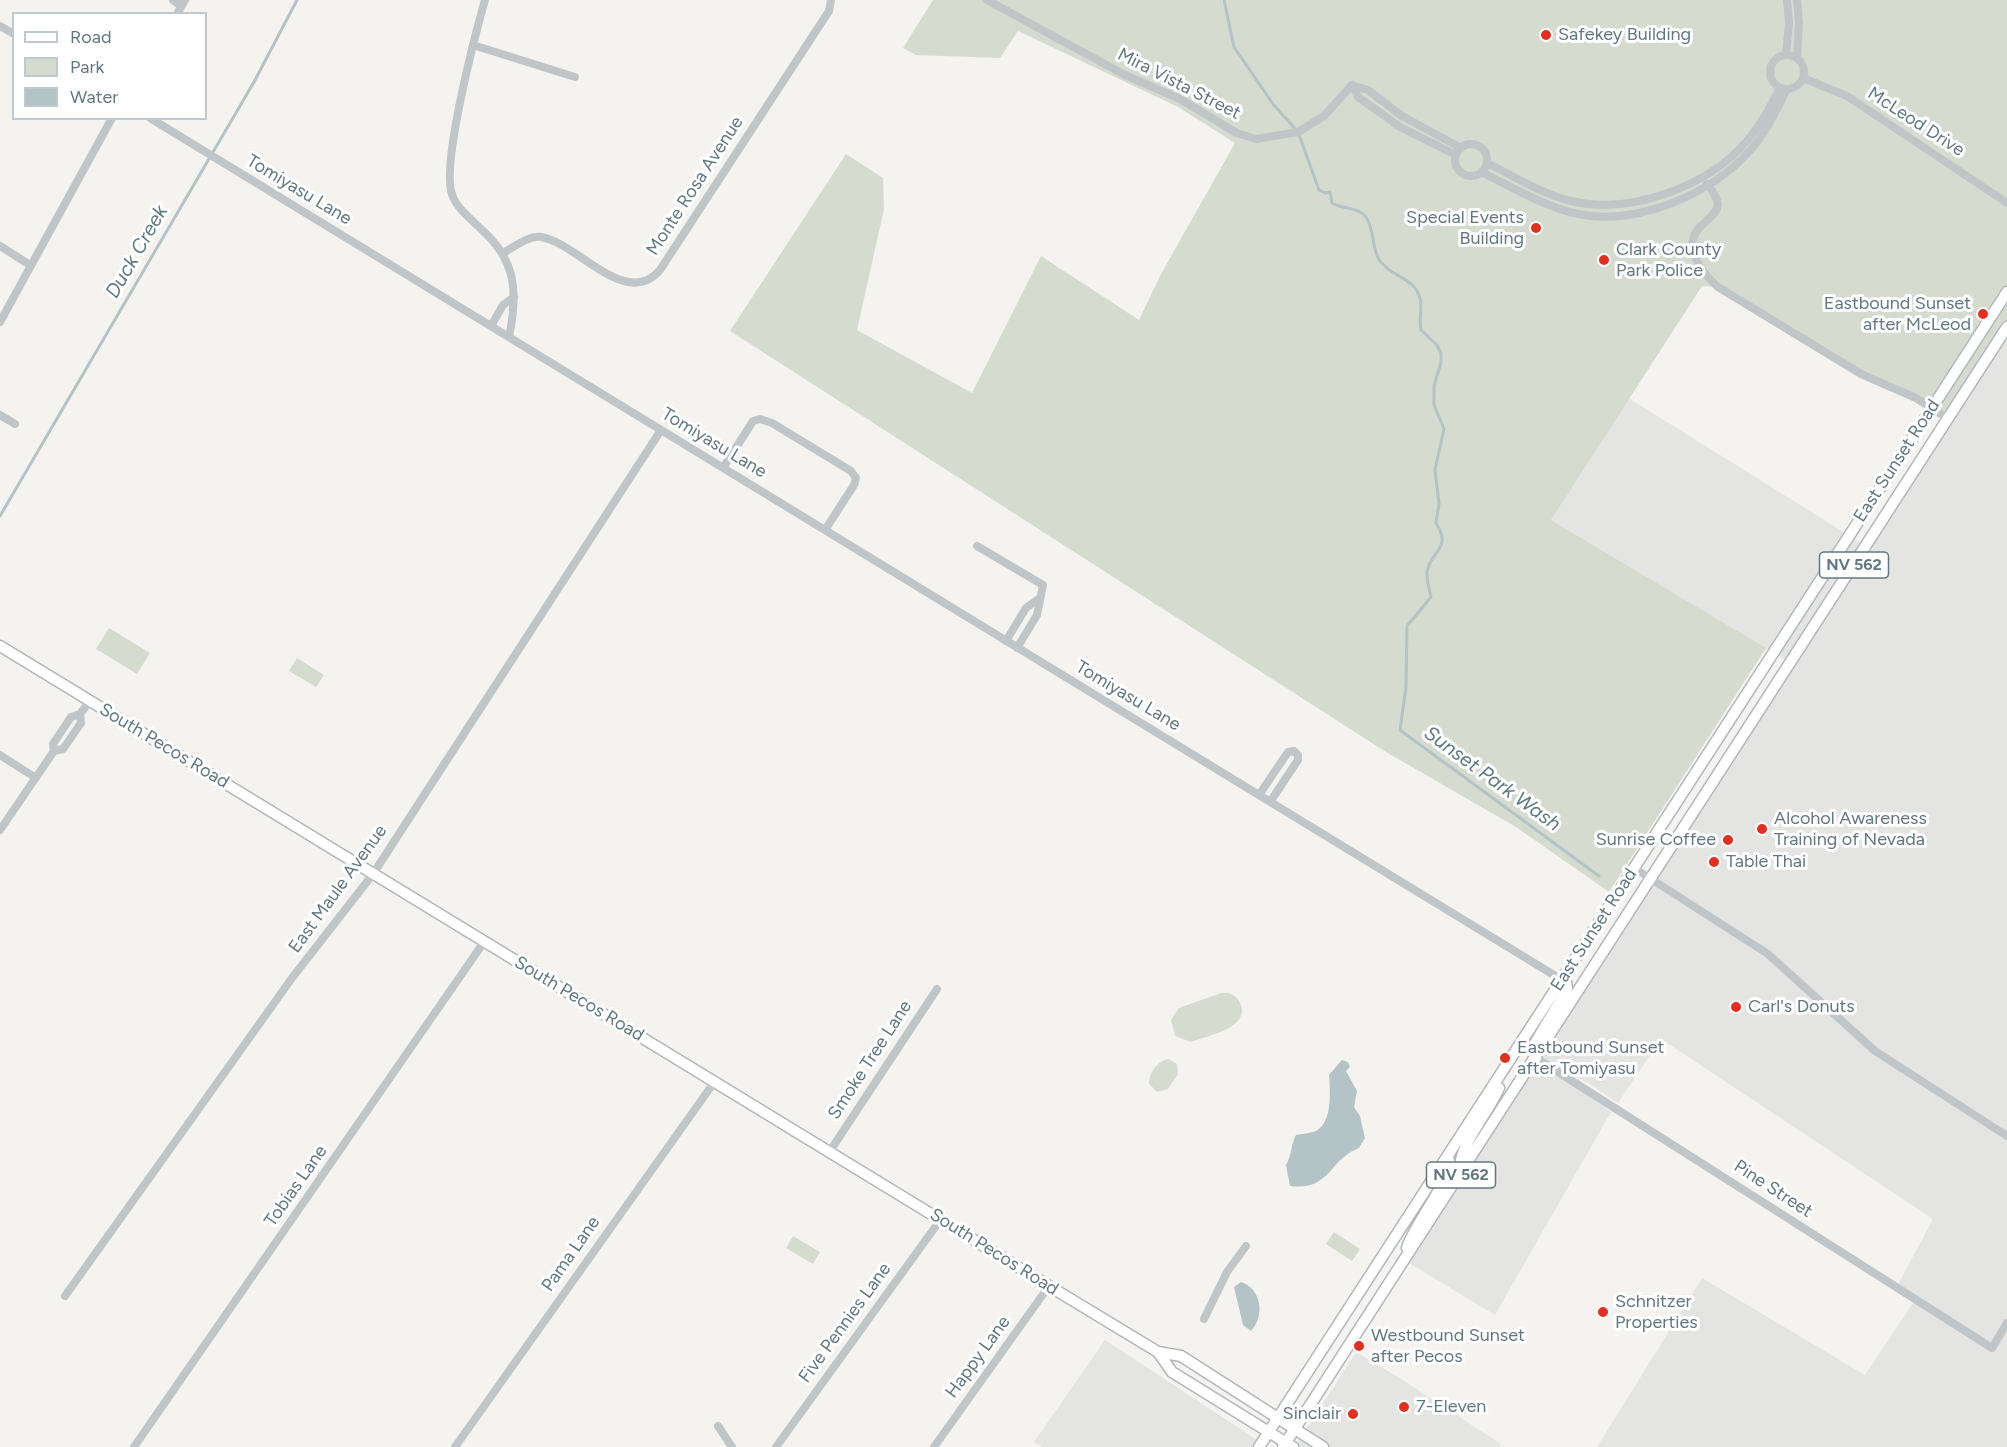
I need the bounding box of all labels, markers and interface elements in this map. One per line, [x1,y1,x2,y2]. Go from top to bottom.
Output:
legend [12,12,207,120]
place label: Safekey Building [1558,24,1691,46]
text: Road [70,26,111,48]
marker: Safekey Building [1539,28,1553,42]
street label: Mira Vista Street [1114,44,1244,124]
text: Park [70,56,104,78]
street label: McLeod Drive [1863,83,1969,161]
text: Water [70,86,118,108]
street label: Monte Rosa Avenue [642,112,748,260]
street label: Tomiyasu Lane [243,150,355,230]
water label: Duck Creek [101,201,173,303]
place label: Special Events Building [1406,207,1524,250]
marker: Special Events Building [1529,221,1543,235]
place label: Clark County Park Police [1616,239,1721,282]
marker: Clark County Park Police [1597,253,1611,267]
place label: Eastbound Sunset after McLeod [1824,293,1971,336]
marker: Eastbound Sunset after McLeod [1976,307,1990,321]
street label: East Sunset Road [1849,396,1945,526]
street label: Tomiyasu Lane [658,403,770,483]
road number: NV 562 [1820,552,1888,578]
street label: Tomiyasu Lane [1072,656,1184,736]
street label: South Pecos Road [95,699,233,793]
water label: Sunset Park Wash [1419,721,1565,837]
place label: Alcohol Awareness Training of Nevada [1774,808,1927,850]
street label: East Maule Avenue [284,821,392,957]
marker: Alcohol Awareness Training of Nevada [1755,822,1769,836]
place label: Sunrise Coffee [1596,829,1716,851]
marker: Sunrise Coffee [1721,833,1735,847]
place label: Table Thai [1726,851,1806,873]
marker: Table Thai [1707,855,1721,869]
street label: East Sunset Road [1546,865,1642,995]
street label: South Pecos Road [510,952,648,1046]
place label: Carl's Donuts [1748,996,1855,1018]
street label: Smoke Tree Lane [824,997,916,1123]
marker: Carl's Donuts [1729,1000,1743,1014]
place label: Eastbound Sunset after Tomiyasu [1517,1037,1664,1080]
marker: Eastbound Sunset after Tomiyasu [1498,1051,1512,1065]
street label: Tobias Lane [260,1141,332,1231]
street label: Pine Street [1730,1156,1816,1222]
road number: NV 562 [1426,1162,1496,1188]
street label: South Pecos Road [926,1204,1062,1300]
street label: Pama Lane [537,1212,605,1296]
street label: Five Pennies Lane [794,1259,896,1387]
place label: Schnitzer Properties [1615,1291,1698,1334]
marker: Schnitzer Properties [1596,1305,1610,1319]
street label: Happy Lane [941,1312,1015,1402]
place label: Westbound Sunset after Pecos [1371,1325,1525,1368]
marker: Westbound Sunset after Pecos [1352,1339,1366,1353]
place label: 7-Eleven [1416,1396,1486,1418]
marker: 7-Eleven [1397,1400,1411,1414]
place label: Sinclair [1283,1403,1341,1425]
marker: Sinclair [1346,1407,1360,1421]

